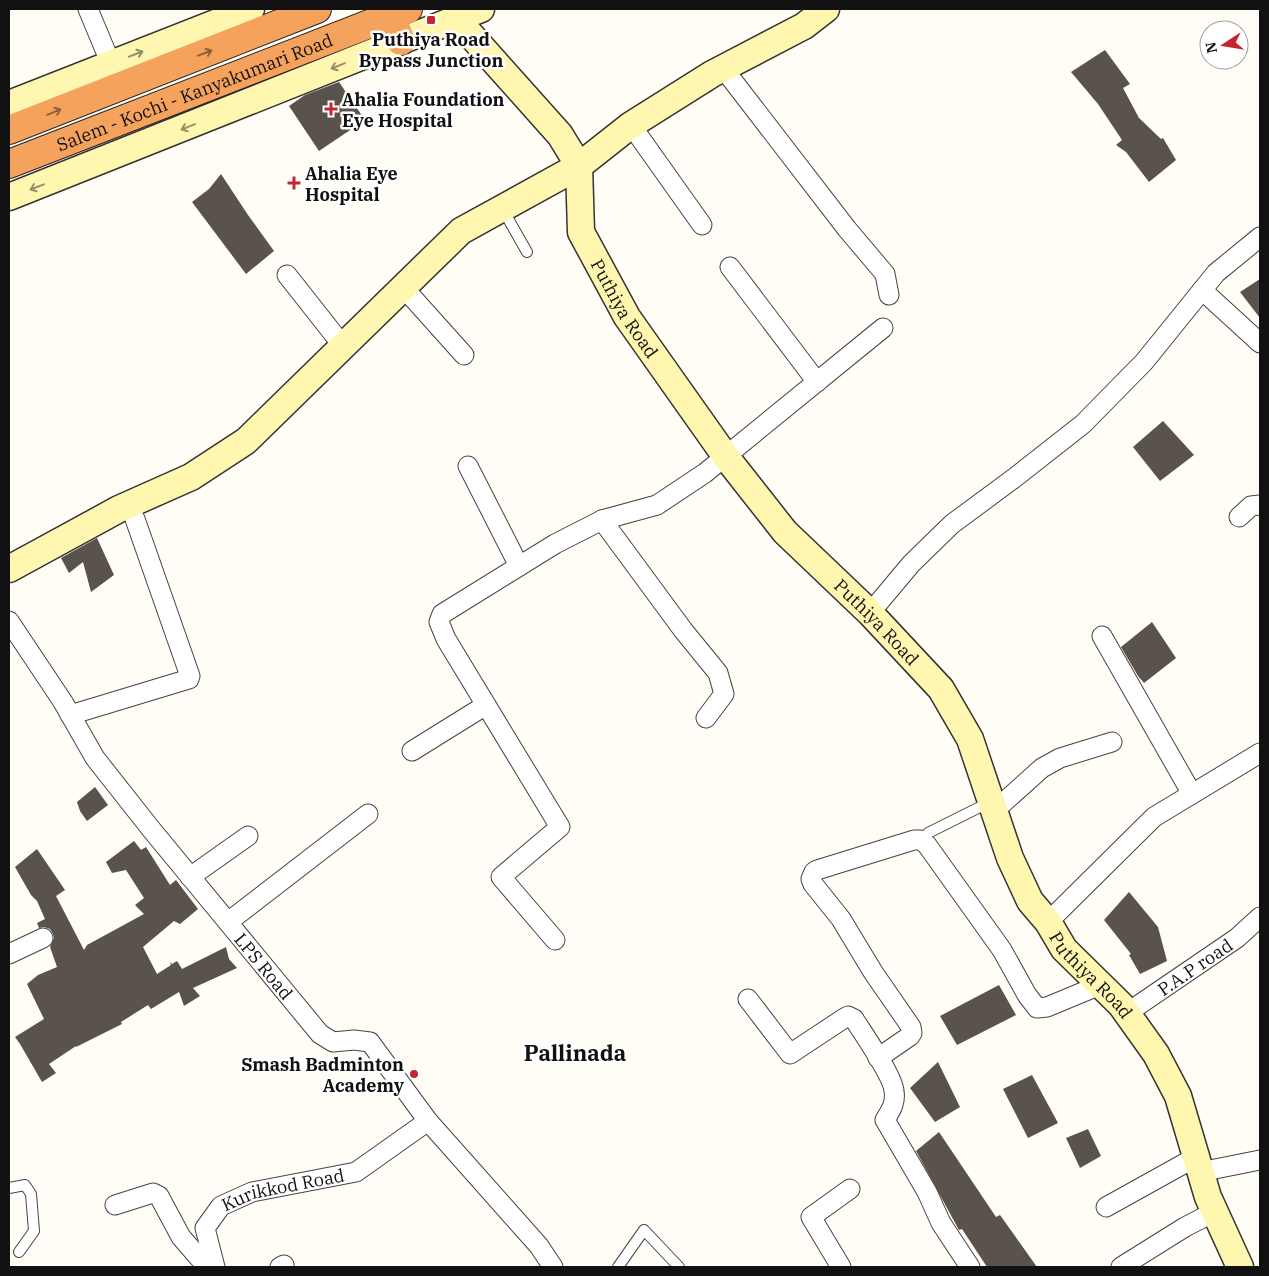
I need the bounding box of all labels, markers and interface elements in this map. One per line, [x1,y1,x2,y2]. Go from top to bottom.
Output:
marker: Puthiya Road Bypass Junction [425,14,437,26]
north arrow [1199,20,1249,70]
street label: Salem - Kochi - Kanyakumari Road [53,28,336,156]
place label: Puthiya Road Bypass Junction [359,28,503,72]
text: N [1201,40,1221,55]
one-way arrow [198,47,213,56]
one-way arrow [128,49,143,58]
one-way arrow [331,63,346,72]
place label: Ahalia Foundation Eye Hospital [342,88,505,132]
marker: Ahalia Foundation Eye Hospital [324,102,338,116]
one-way arrow [46,107,61,116]
one-way arrow [181,123,196,132]
place label: Ahalia Eye Hospital [305,162,398,206]
marker: Ahalia Eye Hospital [287,176,301,190]
one-way arrow [29,183,44,192]
street label: Puthiya Road [586,255,664,362]
street label: Puthiya Road [830,574,924,670]
street label: Puthiya Road [1045,927,1138,1023]
street label: LPS Road [230,928,298,1004]
street label: P.A.P road [1153,933,1237,1001]
district label: Pallinada [524,1038,626,1067]
place label: Smash Badminton Academy [241,1053,405,1097]
marker: Smash Badminton Academy [408,1068,420,1080]
street label: Kurikkod Road [218,1163,346,1216]

